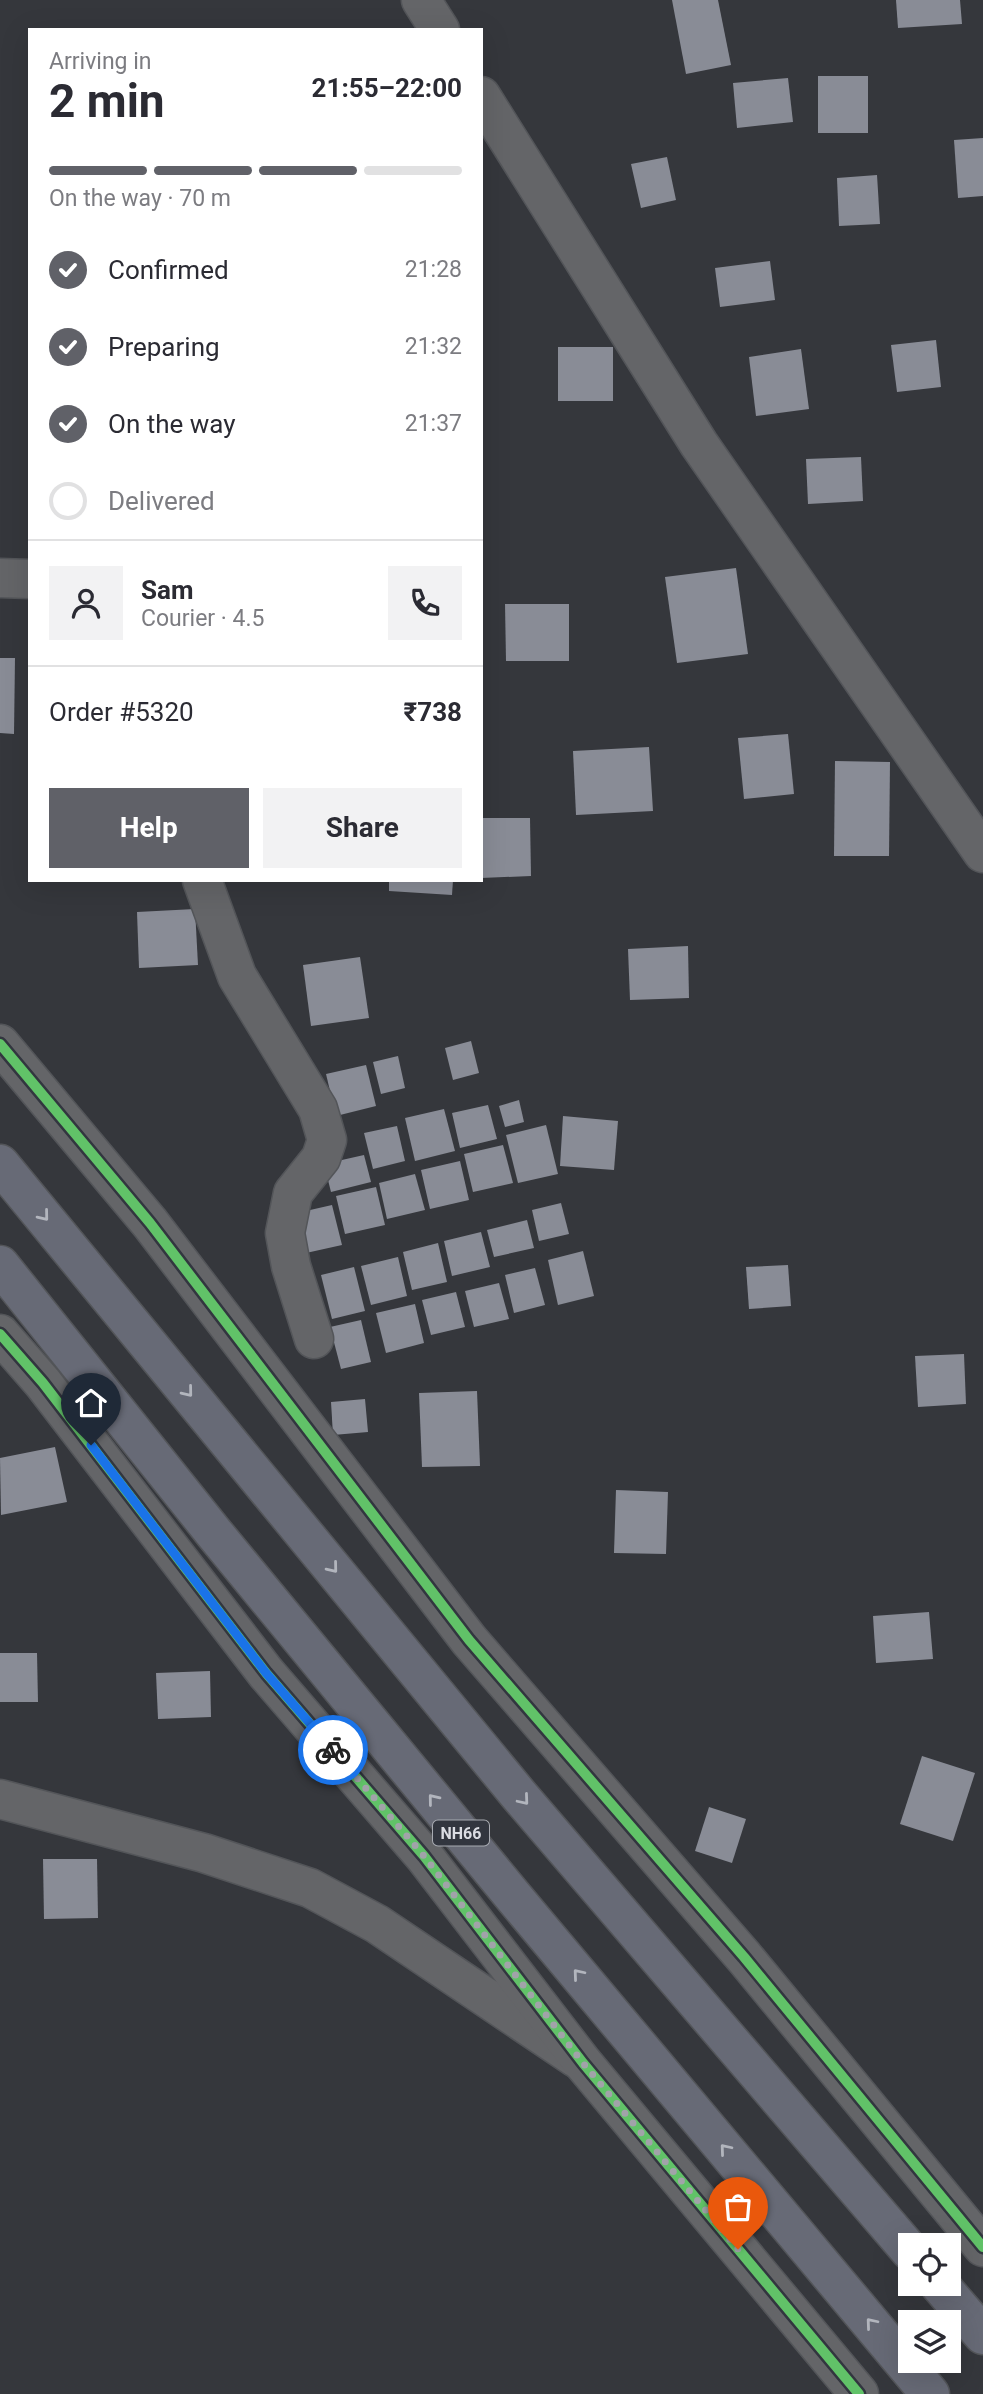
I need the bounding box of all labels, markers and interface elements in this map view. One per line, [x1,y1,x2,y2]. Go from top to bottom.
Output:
text: Arriving in [49,48,152,75]
text: 21:55–22:00 [312,73,462,103]
text: 2 min [49,74,165,128]
text: On the way · 70 m [49,185,231,212]
icon: check [49,251,87,289]
text: Confirmed [108,255,229,285]
text: 21:28 [405,256,462,283]
icon: check [49,328,87,366]
text: Preparing [108,332,220,362]
text: 21:32 [405,333,462,360]
icon: check [49,405,87,443]
text: On the way [108,409,236,439]
text: 21:37 [405,410,462,437]
text: Delivered [108,486,215,516]
button: person [49,566,123,640]
button: phone [388,566,462,640]
text: Sam [141,575,193,605]
text: Courier · 4.5 [141,605,264,632]
text: Order #5320 [49,697,194,727]
text: ₹738 [404,697,462,727]
button: Help [49,788,249,868]
button: Share [263,788,462,868]
one-way arrow [36,1208,48,1221]
pin [61,1373,121,1445]
one-way arrow [180,1383,192,1396]
icon: home [72,1384,110,1422]
one-way arrow [324,1560,337,1572]
courier [298,1715,368,1785]
icon: bike [314,1731,352,1769]
one-way arrow [516,1792,528,1805]
one-way arrow [429,1795,441,1808]
road number: NH66 [433,1820,489,1845]
one-way arrow [574,1970,587,1982]
one-way arrow [720,2144,733,2156]
pin [708,2177,768,2249]
icon: bag [719,2188,757,2226]
map controls [898,2233,961,2373]
button: locate [898,2233,961,2296]
button: layers [898,2310,961,2373]
one-way arrow [867,2318,879,2331]

